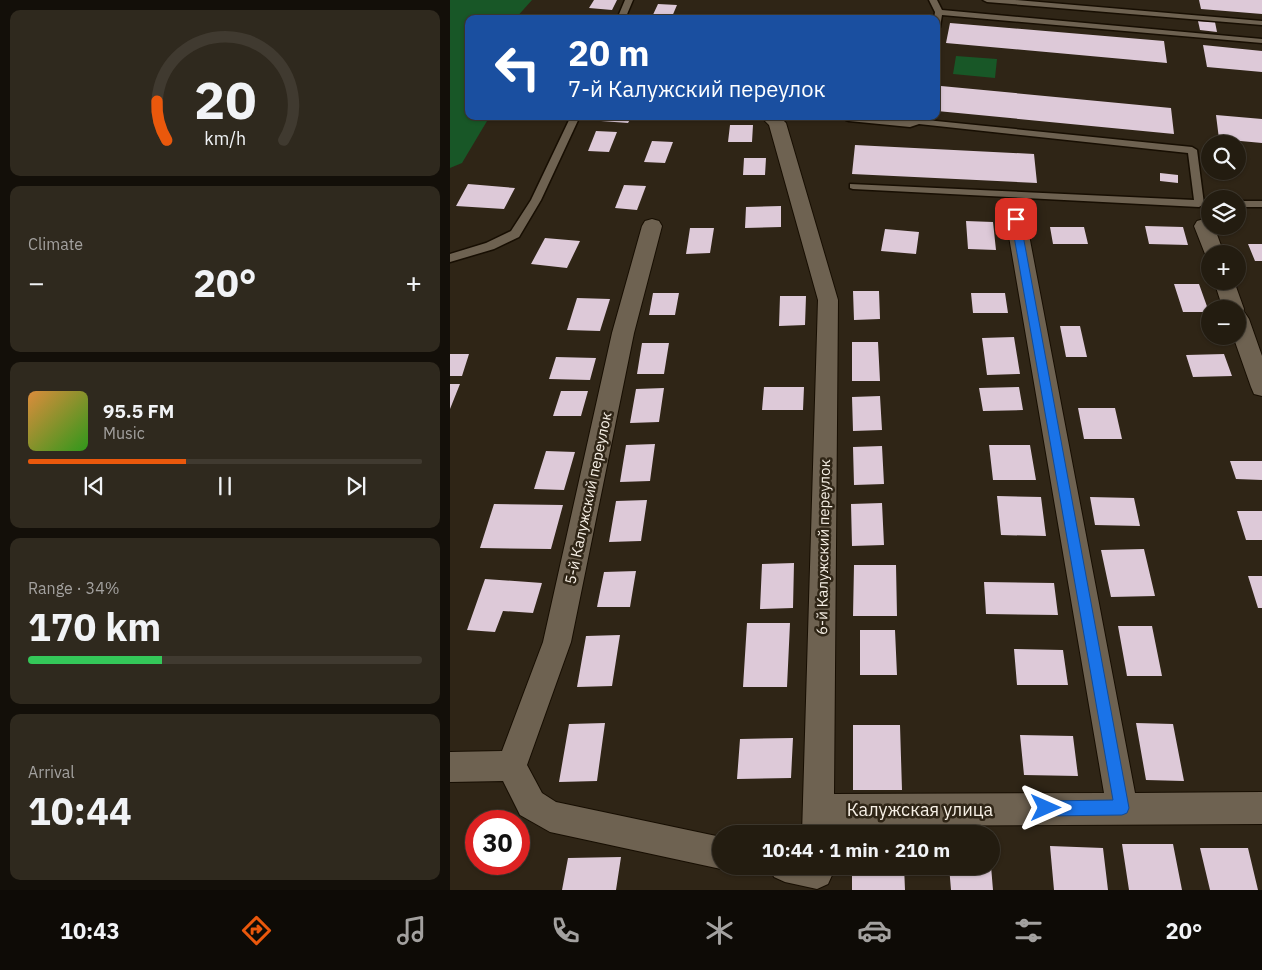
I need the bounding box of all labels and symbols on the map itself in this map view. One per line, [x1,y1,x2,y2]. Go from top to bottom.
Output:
pin [995,198,1037,240]
street label: 5-й Калужский переулок [560,410,616,586]
street label: 6-й Калужский переулок [812,459,834,635]
position arrow [1019,781,1071,833]
street label: Калужская улица [847,798,994,821]
speed limit sign: 30 [465,810,530,875]

